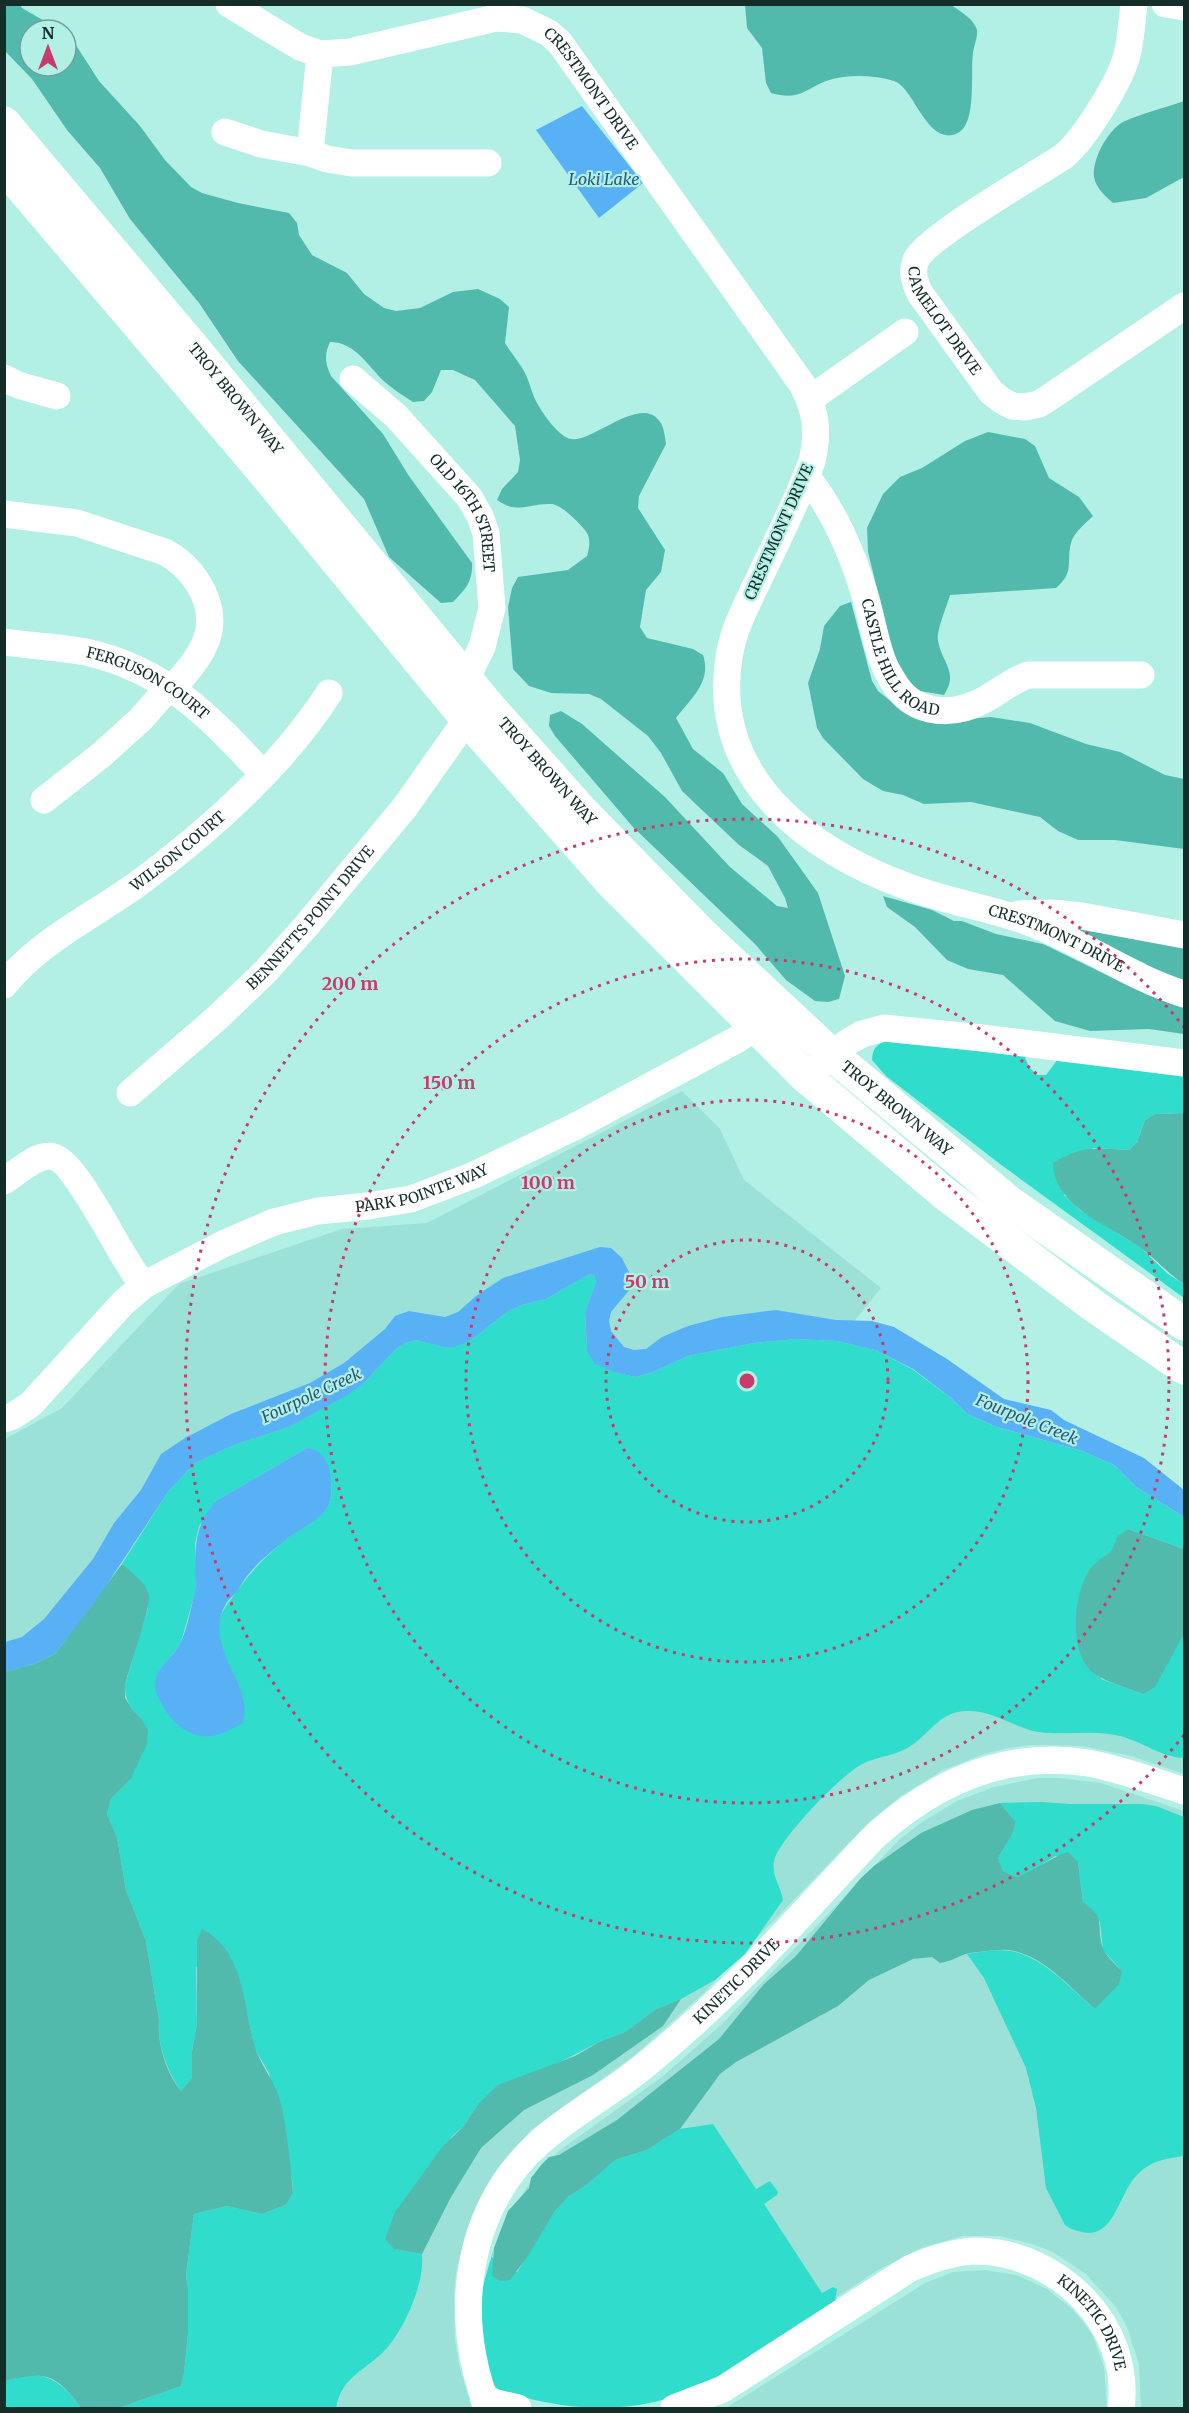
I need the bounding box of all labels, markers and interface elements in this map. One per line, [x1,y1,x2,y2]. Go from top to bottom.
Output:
north arrow [18,18,78,78]
text: N [42,23,55,43]
street label: CRESTMONT DRIVE [540,23,643,153]
water label: Loki Lake [569,169,639,189]
street label: CAMELOT DRIVE [905,266,986,379]
street label: TROY BROWN WAY [184,339,287,458]
street label: OLD 16TH STREET [426,449,499,574]
street label: CRESTMONT DRIVE [740,460,817,603]
street label: CASTLE HILL ROAD [857,596,941,720]
street label: FERGUSON COURT [84,642,213,724]
street label: TROY BROWN WAY [494,713,601,829]
street label: WILSON COURT [125,806,230,896]
street label: BENNETTS POINT DRIVE [242,841,378,994]
street label: CRESTMONT DRIVE [986,900,1128,976]
text: 200 m [322,972,378,995]
street label: TROY BROWN WAY [838,1057,957,1160]
text: 150 m [423,1071,475,1094]
street label: PARK POINTE WAY [354,1160,491,1216]
text: 100 m [521,1171,575,1194]
text: 50 m [625,1270,669,1293]
water label: Fourpole Creek [257,1363,364,1427]
centre of rings [737,1371,757,1391]
water label: Fourpole Creek [972,1389,1081,1449]
street label: KINETIC DRIVE [689,1934,784,2028]
street label: KINETIC DRIVE [1054,2270,1130,2372]

